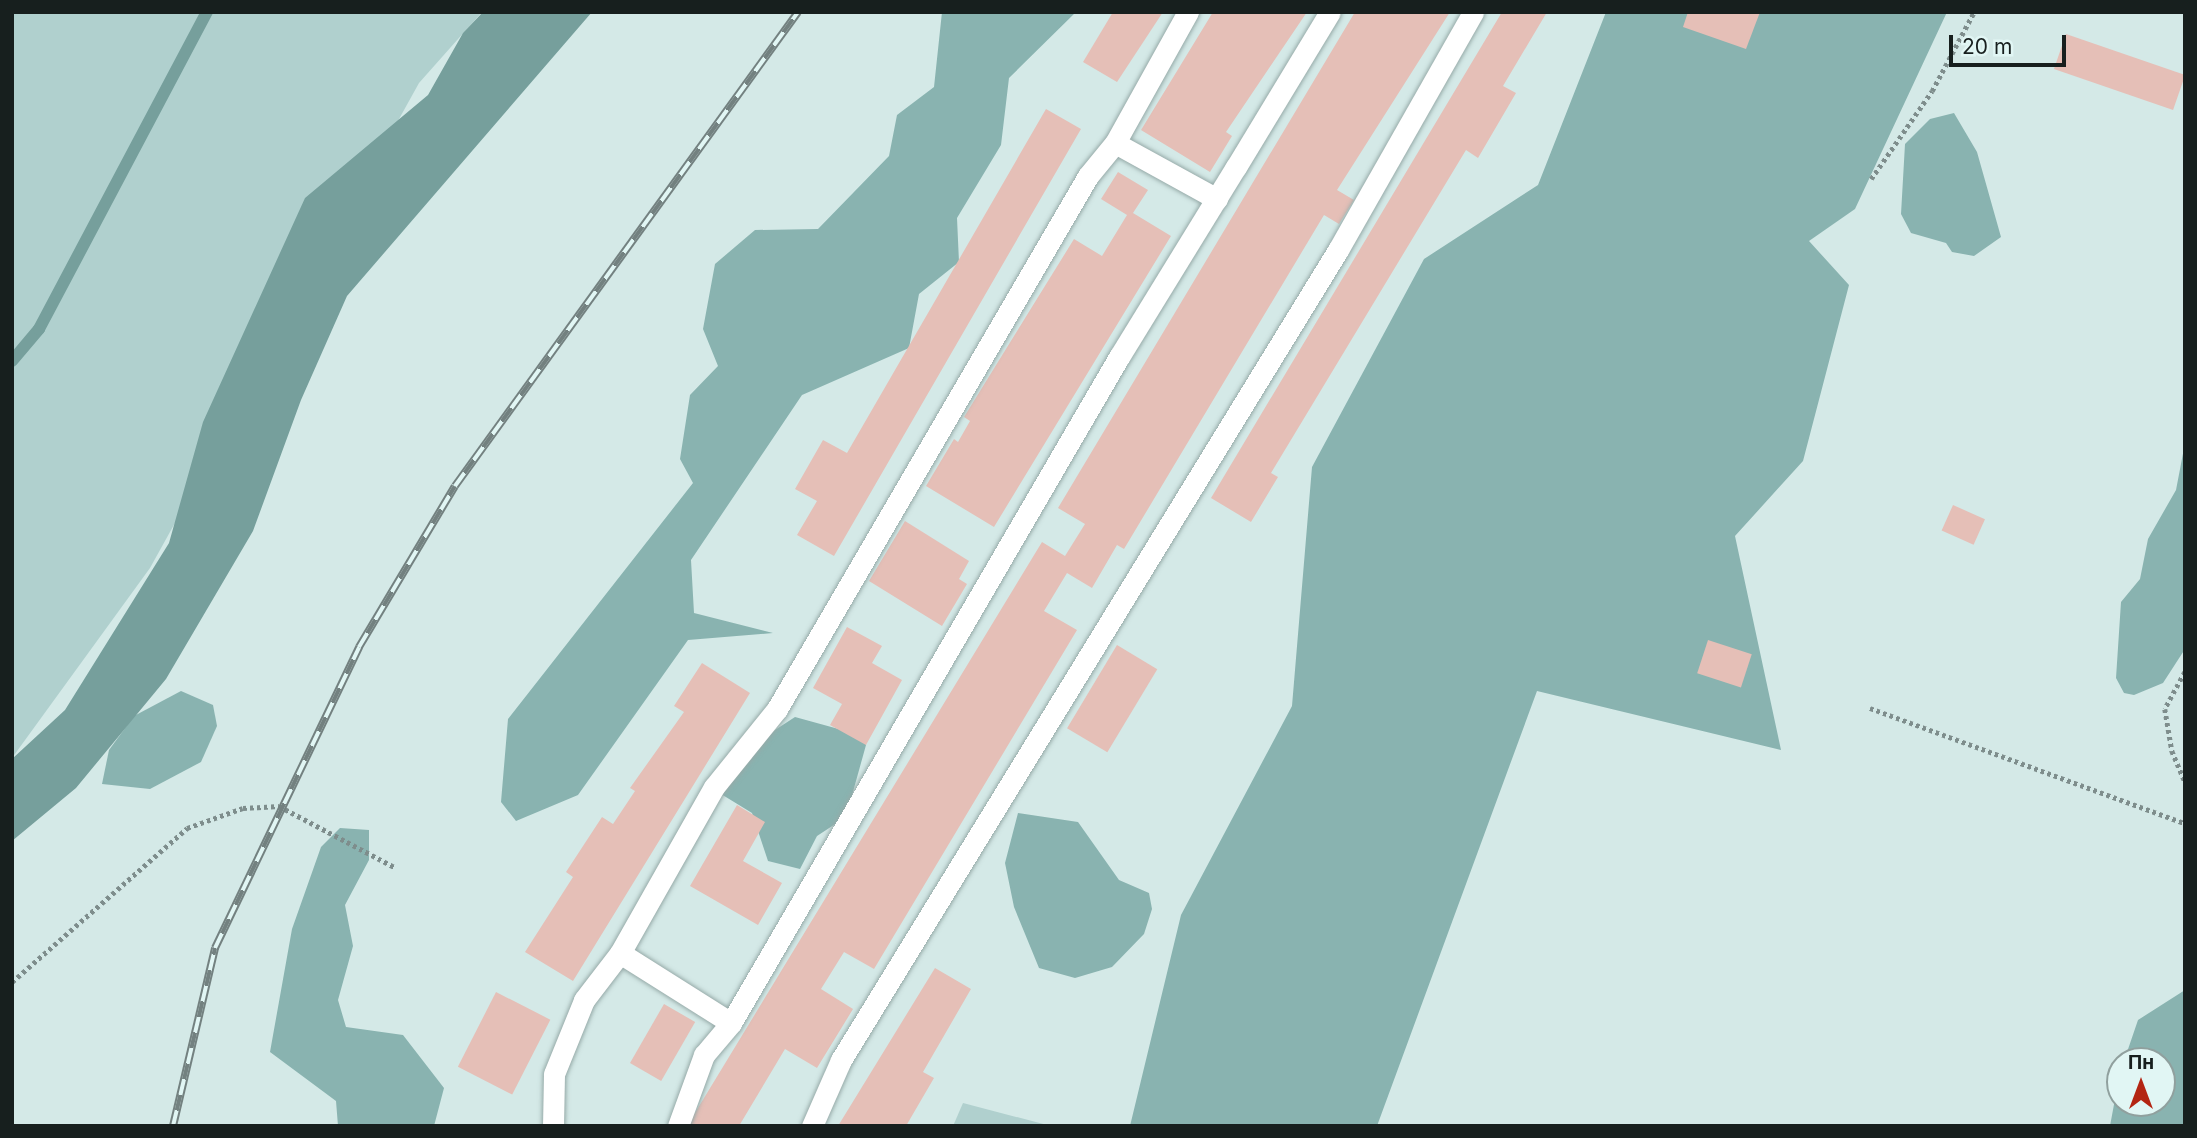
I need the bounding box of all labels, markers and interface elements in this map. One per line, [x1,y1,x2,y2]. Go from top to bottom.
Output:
scale bar [1952,21,2069,65]
text: 20 m [1962,34,2012,59]
north arrow [2106,1047,2176,1117]
text: Пн [2128,1051,2154,1074]

